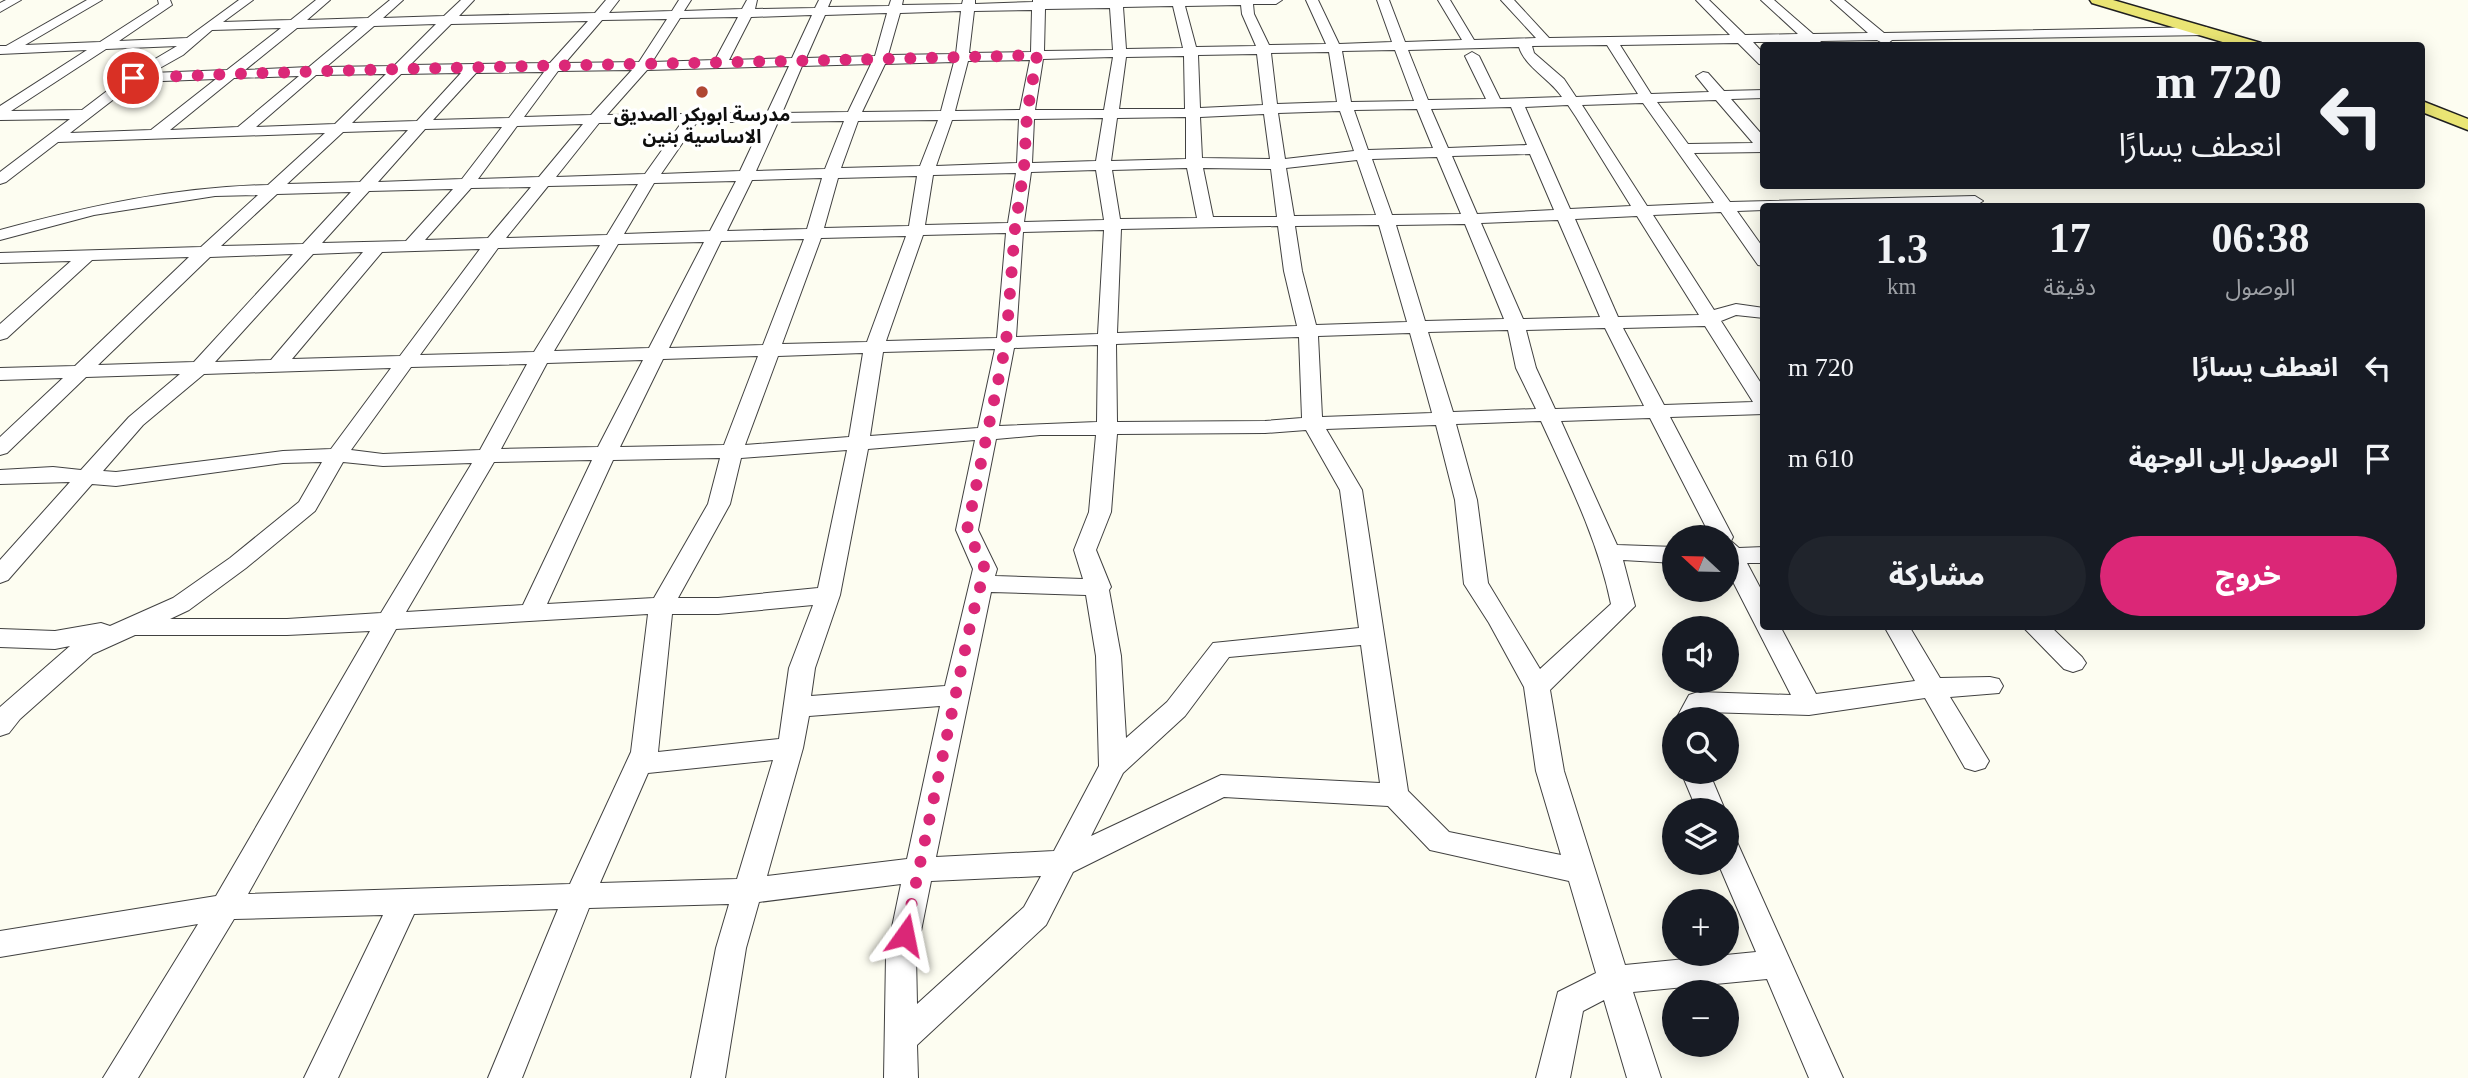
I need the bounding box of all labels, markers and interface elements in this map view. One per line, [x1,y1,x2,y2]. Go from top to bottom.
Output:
pin [103,48,163,108]
text: 720 m [2155,54,2282,109]
icon: arrive [114,59,152,97]
icon: left [2306,70,2397,161]
marker: مدرسة ابوبكر الصديق الاساسية بنين [694,84,710,100]
place label: مدرسة ابوبكر الصديق الاساسية بنين [614,104,790,147]
text: انعطف يسارًا [2119,127,2282,163]
text: 17 [2049,215,2091,261]
text: 06:38 [2211,215,2309,261]
text: 1.3 [1876,226,1928,272]
text: km [1887,274,1916,299]
text: دقيقة [2044,275,2096,300]
text: الوصول [2226,275,2295,300]
icon: left [2359,349,2397,387]
text: 720 m [1788,353,1854,382]
text: انعطف يسارًا [2192,353,2338,382]
icon: arrive [2359,440,2397,478]
text: 610 m [1788,444,1854,473]
text: الوصول إلى الوجهة [2129,444,2338,473]
north arrow [1662,525,1740,602]
map controls [1662,525,1739,1057]
button: مشاركة [1788,536,2086,616]
button: خروج [2100,536,2397,616]
button: sound [1662,616,1739,693]
button: search [1662,707,1739,784]
button: layers [1662,798,1739,875]
button: + [1662,889,1739,966]
position arrow [868,898,942,972]
button: − [1662,980,1739,1057]

